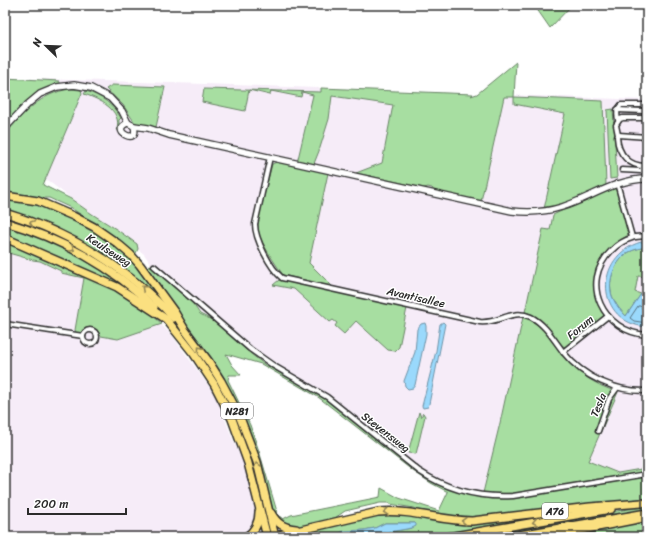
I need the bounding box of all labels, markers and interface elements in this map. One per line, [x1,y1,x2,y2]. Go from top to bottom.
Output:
north arrow [26,26,66,66]
text: N [27,35,48,50]
one-way arrow [29,219,36,227]
street label: Keulseweg [82,229,135,272]
one-way arrow [68,244,75,251]
street label: Avantisallee [384,281,447,314]
one-way arrow [141,286,148,293]
street label: Forum [563,310,599,344]
one-way arrow [198,347,205,354]
street label: Tesla [585,390,612,420]
road number: N281 [221,403,253,419]
street label: Stevensweg [357,407,415,458]
one-way arrow [253,462,262,469]
scale bar [28,490,126,516]
text: 200 m [34,493,68,515]
road number: A76 [542,503,568,519]
one-way arrow [383,507,389,516]
one-way arrow [461,517,467,525]
one-way arrow [532,517,538,526]

